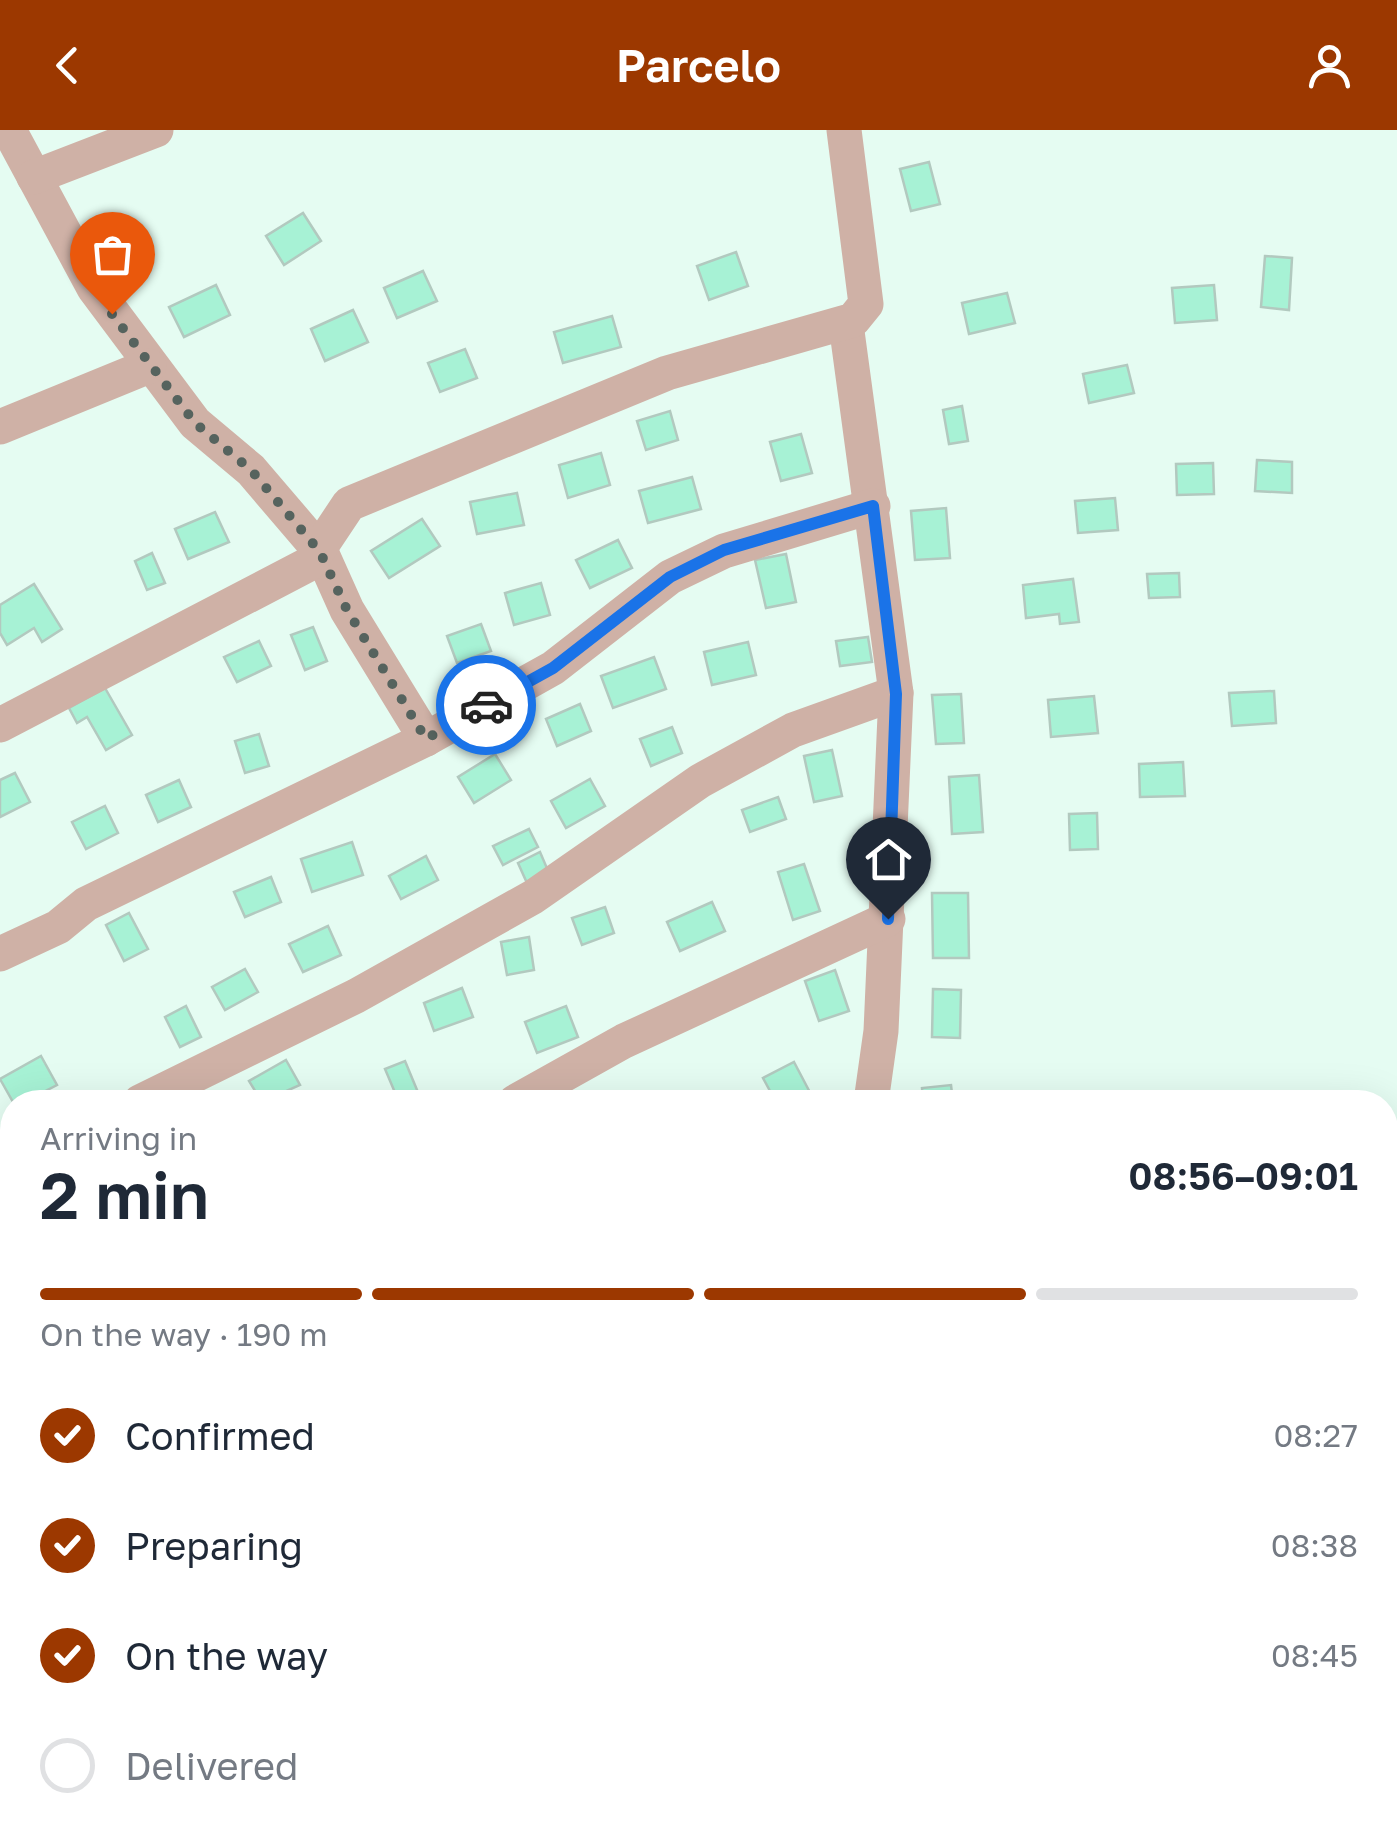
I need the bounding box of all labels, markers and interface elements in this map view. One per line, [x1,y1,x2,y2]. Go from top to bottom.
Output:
icon: back [40,38,95,93]
text: Parcelo [616,38,781,92]
icon: person [1302,38,1357,93]
pin [70,212,155,315]
icon: bag [85,227,140,282]
courier [436,655,536,755]
icon: car [459,678,514,733]
pin [846,817,931,920]
icon: home [861,832,916,887]
text: Arriving in [40,1119,197,1157]
text: 08:56–09:01 [1128,1153,1358,1198]
text: 2 min [40,1155,209,1233]
text: On the way · 190 m [40,1315,328,1353]
icon: check [40,1408,95,1463]
text: Confirmed [125,1413,315,1458]
text: 08:27 [1274,1416,1358,1454]
icon: check [40,1518,95,1573]
text: Preparing [125,1523,303,1568]
text: 08:38 [1271,1526,1358,1564]
icon: check [40,1628,95,1683]
text: On the way [125,1633,328,1678]
text: 08:45 [1271,1636,1358,1674]
text: Delivered [125,1743,298,1788]

